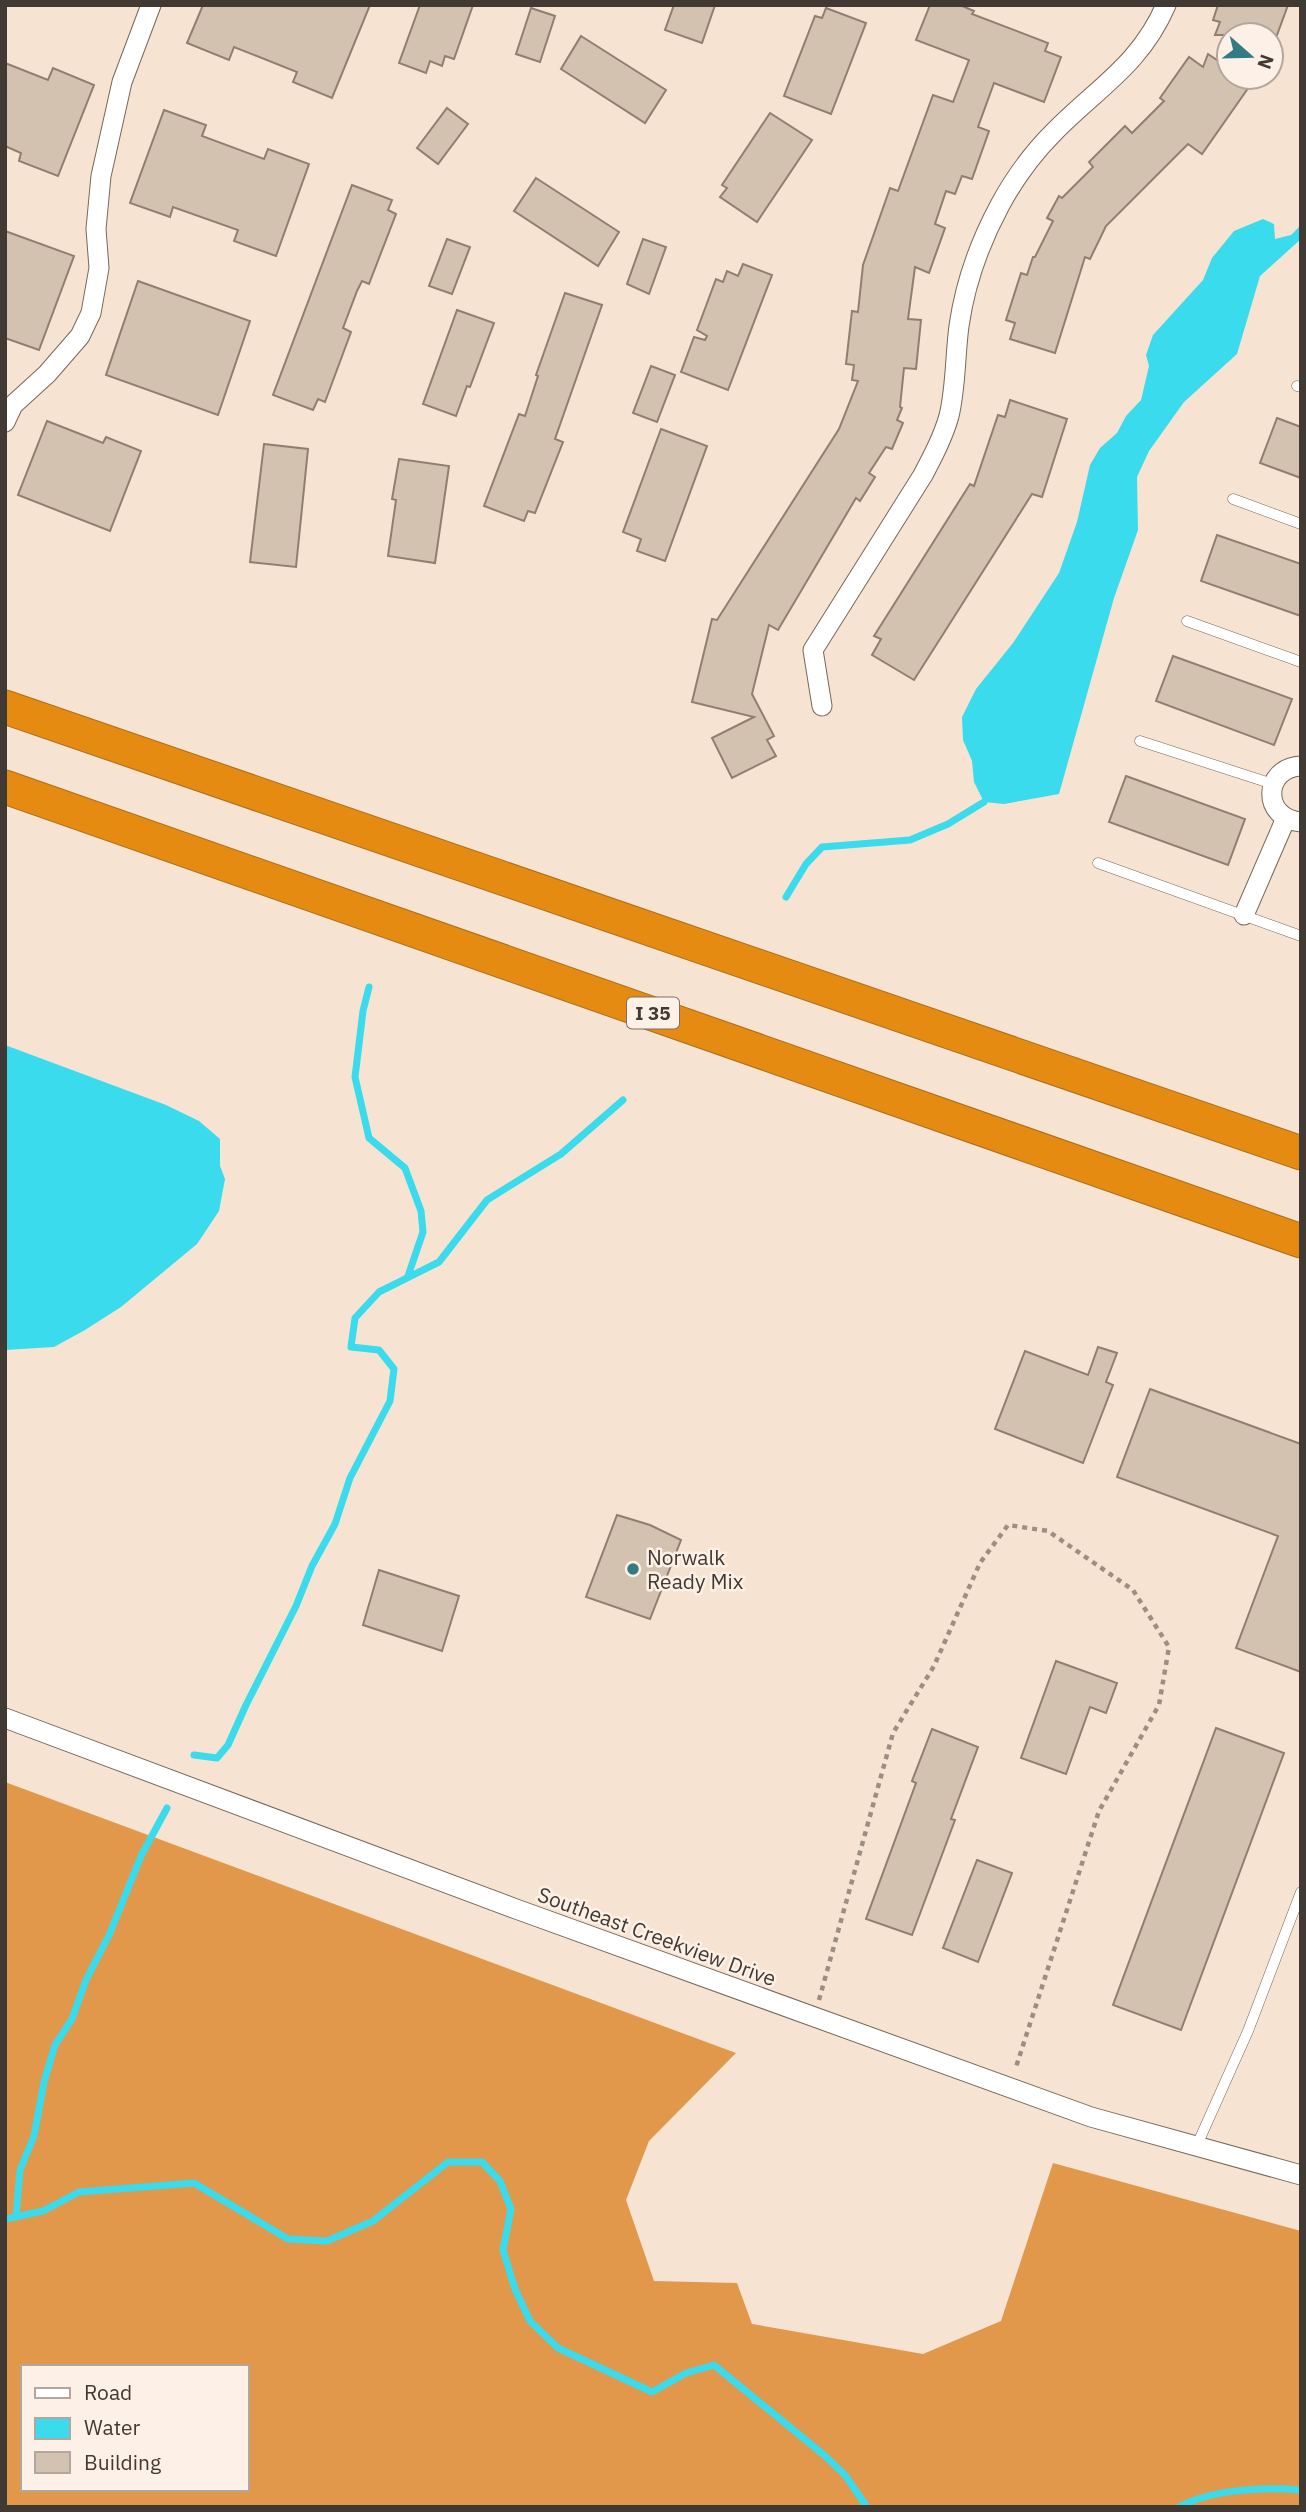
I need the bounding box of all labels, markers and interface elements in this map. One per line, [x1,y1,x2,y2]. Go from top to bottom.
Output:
north arrow [1215,21,1285,91]
text: N [1252,51,1280,72]
road number: I 35 [627,998,679,1028]
place label: Norwalk Ready Mix [647,1543,744,1595]
marker: Norwalk Ready Mix [625,1561,641,1577]
street label: Southeast Creekview Drive [534,1880,780,1992]
legend [21,2365,248,2491]
text: Road [84,2378,132,2406]
text: Water [84,2413,141,2441]
text: Building [84,2448,161,2476]

